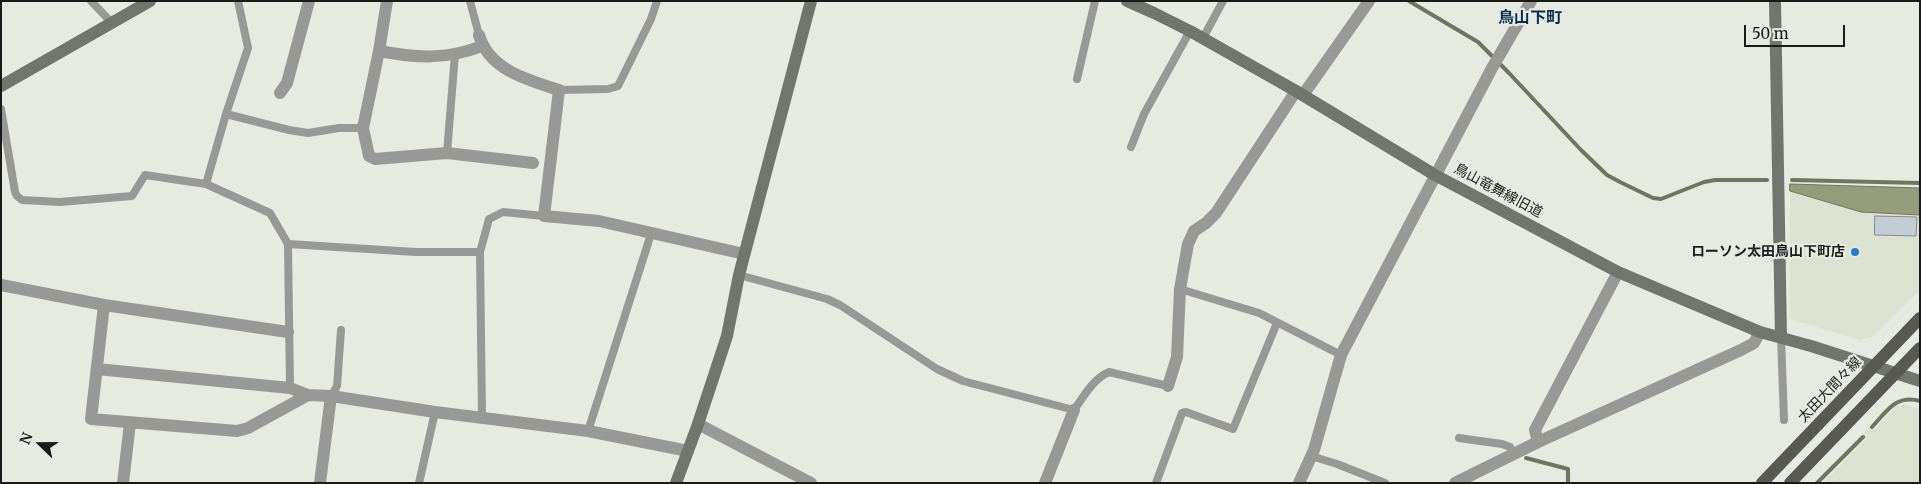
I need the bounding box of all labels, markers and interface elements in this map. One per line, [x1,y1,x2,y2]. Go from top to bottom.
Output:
district label: 鳥山下町 [1498,8,1562,28]
scale bar [1746,15,1847,47]
text: 50 m [1752,24,1789,43]
street label: 鳥山竜舞線旧道 [1451,161,1545,221]
place label: ローソン太田鳥山下町店 [1691,244,1845,260]
marker: ローソン太田鳥山下町店 [1849,246,1861,258]
street label: 太田大間々線 [1795,354,1865,426]
north arrow [15,419,65,469]
text: N [16,430,37,447]

